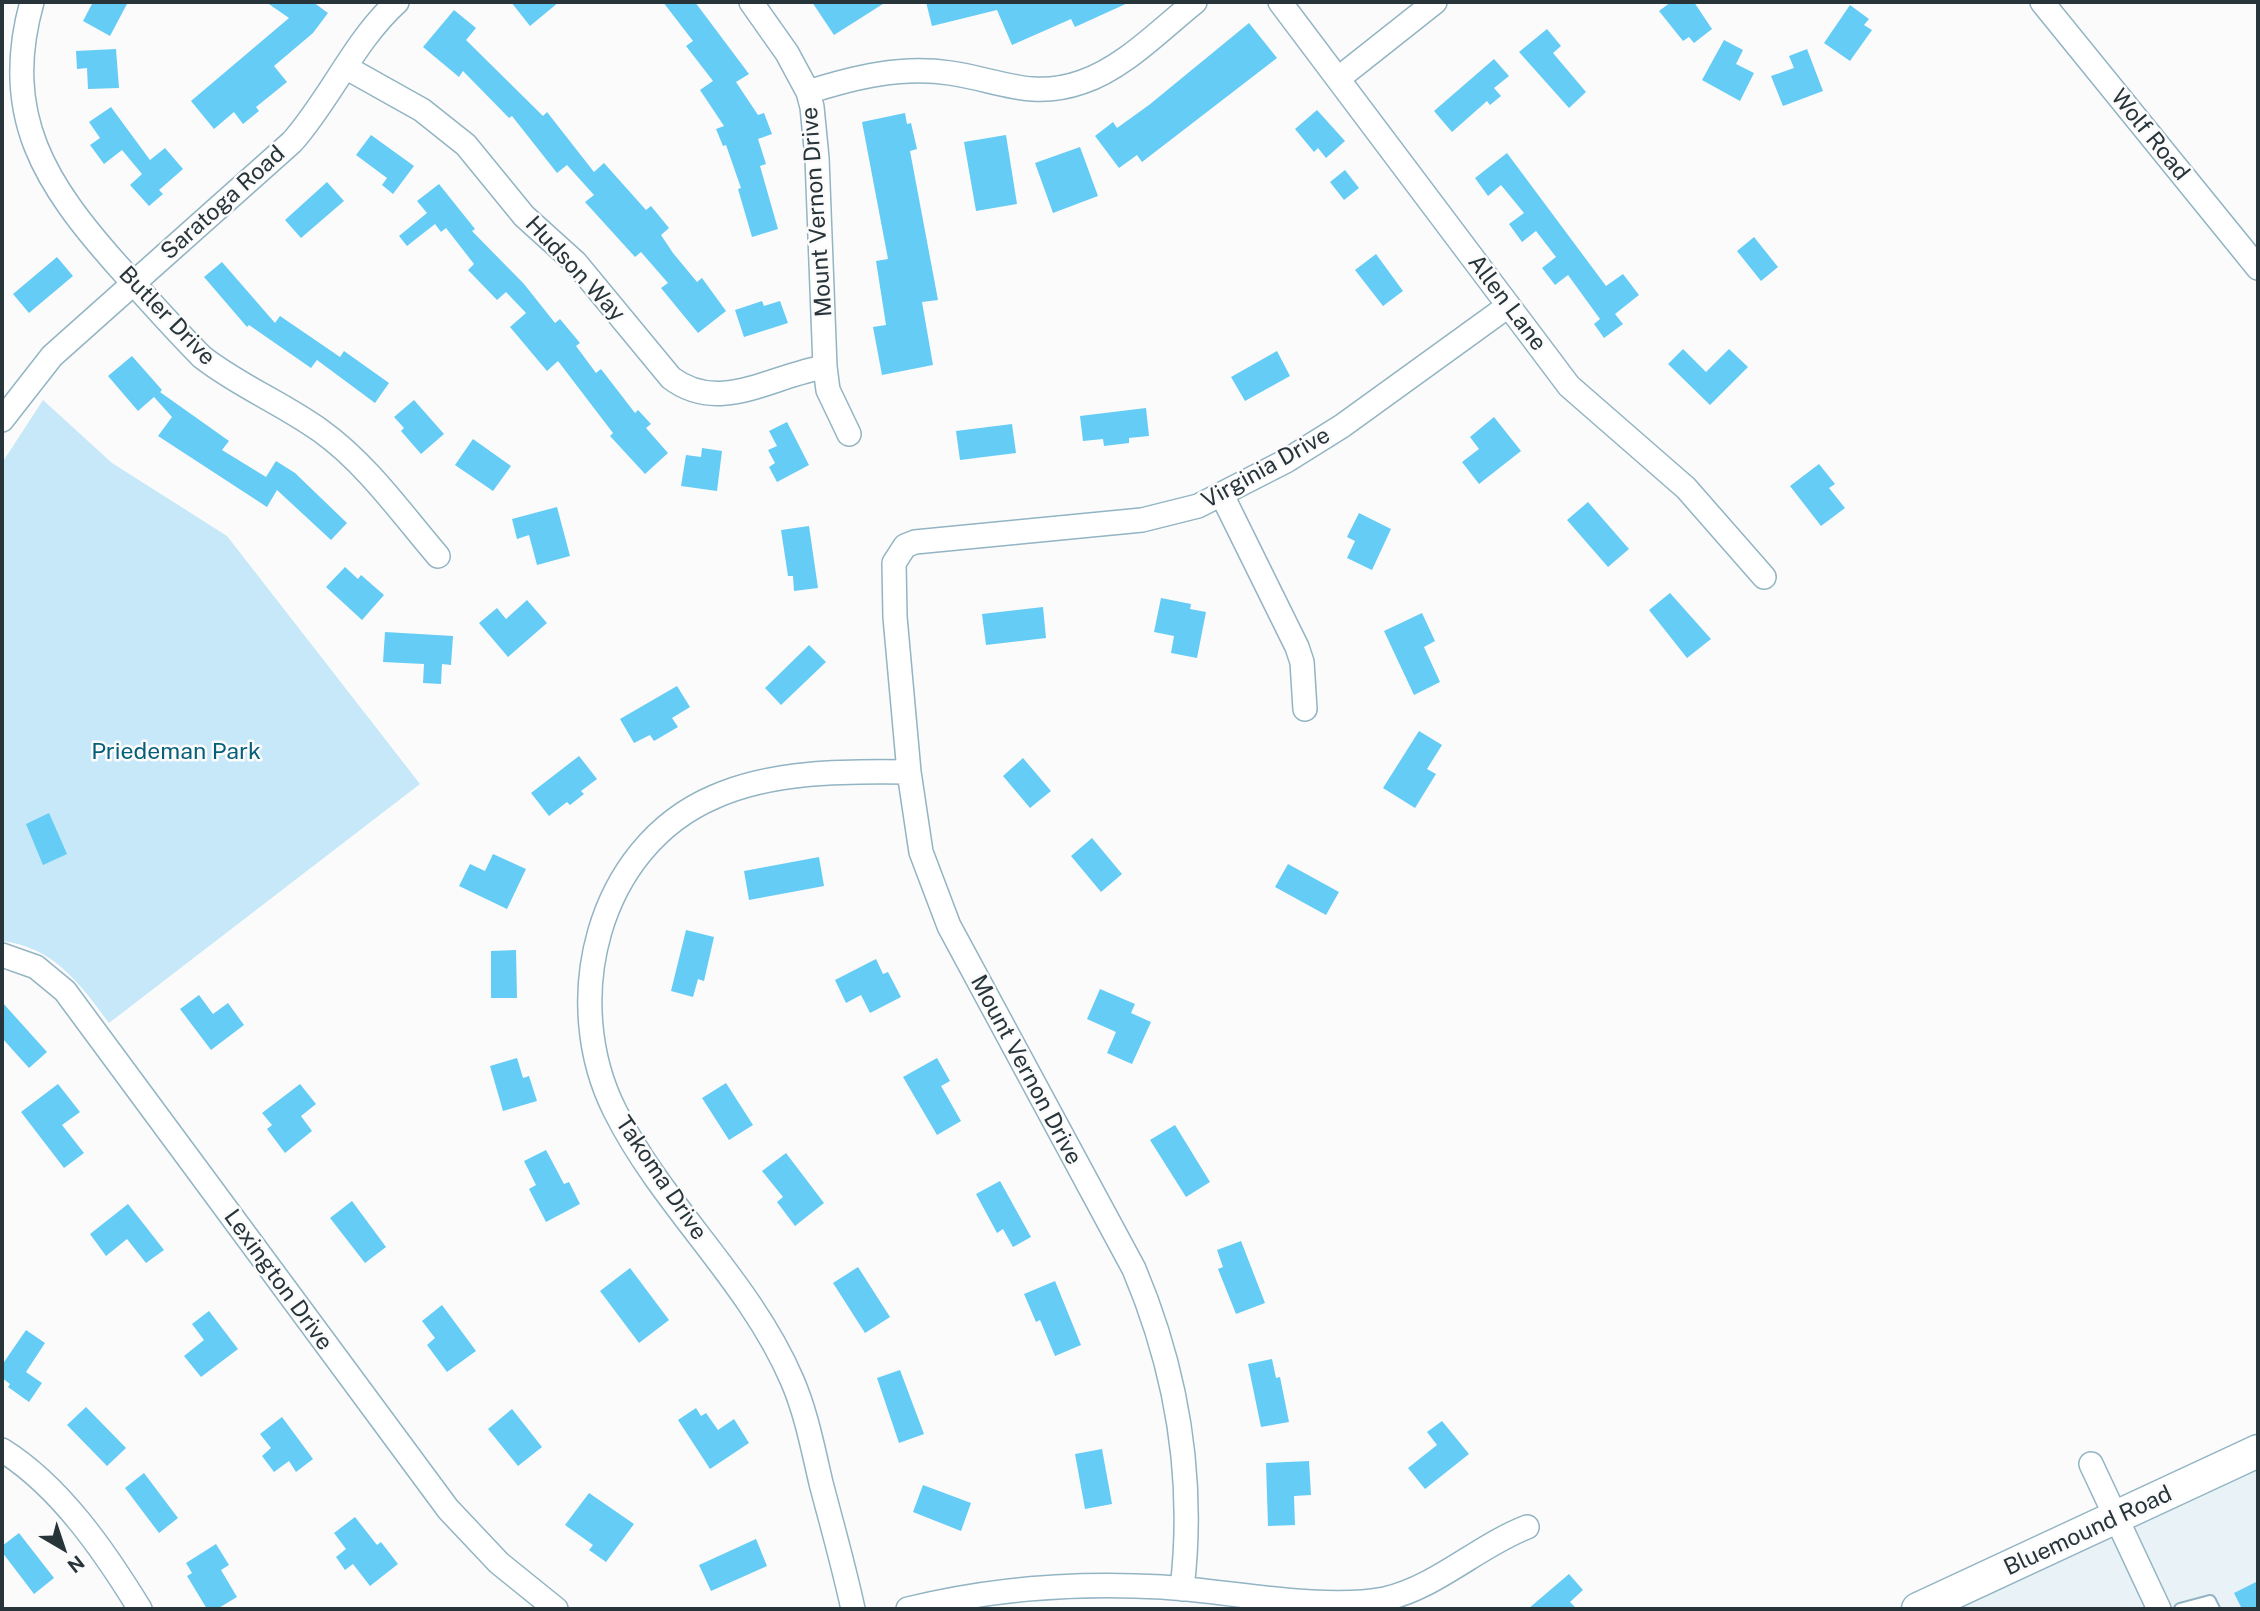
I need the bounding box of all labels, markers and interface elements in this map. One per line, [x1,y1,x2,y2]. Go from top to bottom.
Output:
street label: Wolf Road [2105,84,2195,186]
street label: Mount Vernon Drive [796,106,838,318]
street label: Saratoga Road [155,140,291,266]
street label: Hudson Way [519,211,631,327]
street label: Allen Lane [1462,250,1552,356]
street label: Butler Drive [113,261,221,371]
street label: Virginia Drive [1197,421,1335,515]
park label: Priedeman Park [91,738,261,766]
street label: Mount Vernon Drive [964,971,1088,1169]
street label: Takoma Drive [609,1111,713,1245]
street label: Lexington Drive [218,1204,338,1356]
street label: Bluemound Road [2000,1480,2176,1582]
north arrow [28,1513,98,1583]
text: N [64,1551,89,1578]

